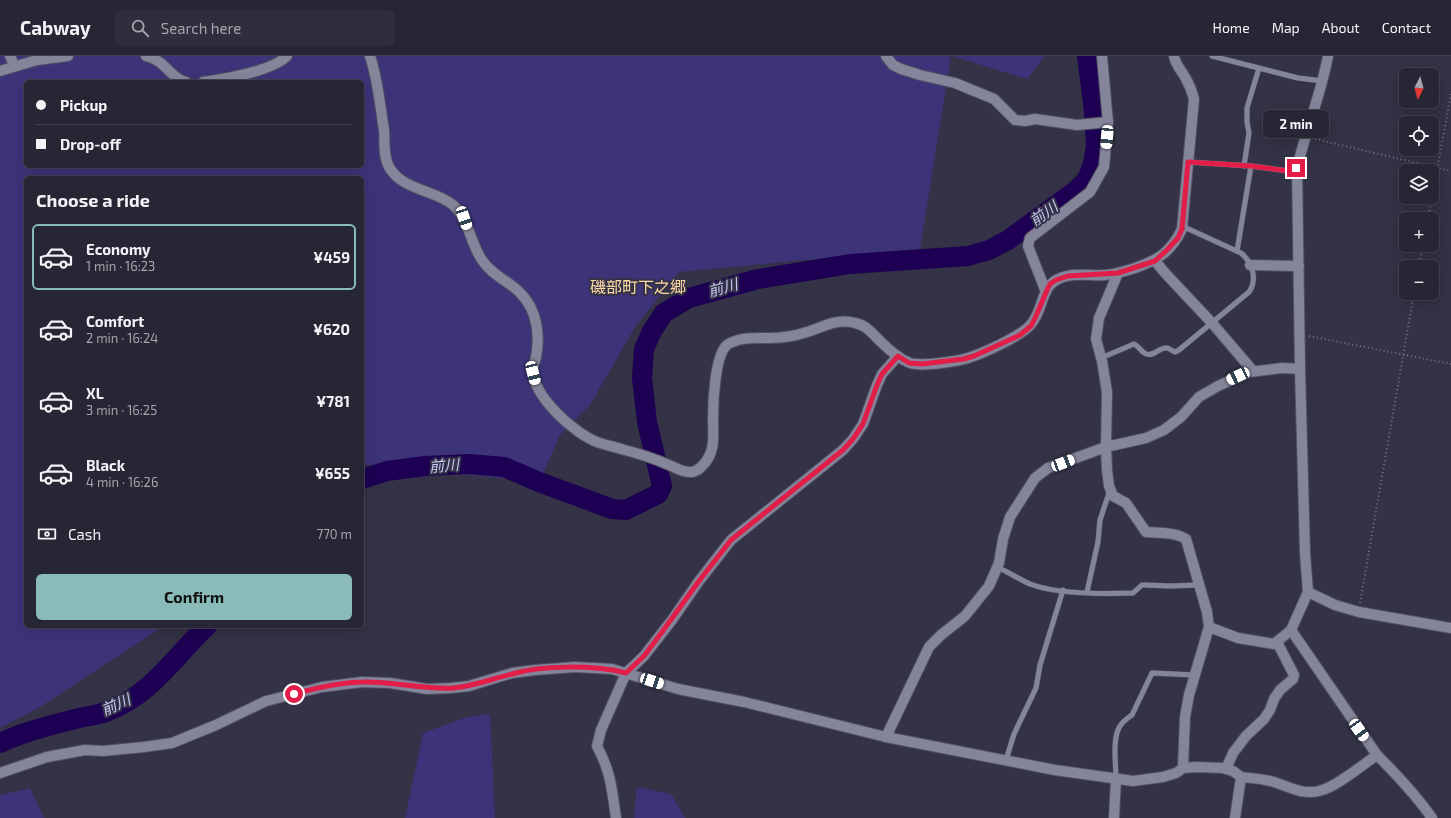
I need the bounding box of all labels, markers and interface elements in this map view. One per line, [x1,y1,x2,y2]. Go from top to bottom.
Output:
search box [115,10,395,46]
text: Cabway [20,16,91,39]
icon: search [129,17,151,39]
text: Search here [161,19,241,37]
text: Home [1213,19,1250,36]
text: Map [1272,19,1300,36]
text: About [1322,19,1360,36]
text: Contact [1382,19,1431,36]
north arrow [1399,68,1439,108]
map controls [1399,68,1439,300]
text: Pickup [60,96,107,114]
callout: 2 min [1263,110,1329,138]
text: 2 min [1279,116,1313,132]
button: locate [1399,116,1439,156]
car [1100,125,1114,149]
text: Drop-off [60,135,121,153]
route end [1287,159,1305,177]
button: layers [1399,164,1439,204]
text: Choose a ride [36,189,150,211]
water label: 前川 [1026,196,1062,229]
car [454,205,474,231]
button: + [1399,212,1439,252]
icon: car [38,239,74,275]
text: Economy [86,240,151,258]
text: ¥459 [313,248,350,266]
text: 1 min · 16:23 [86,258,155,274]
button: − [1399,260,1439,300]
water label: 前川 [706,274,741,300]
district label: 磯部町下之郷 [590,277,686,296]
icon: car [38,311,74,347]
text: Comfort [86,312,144,330]
text: ¥620 [313,320,350,338]
text: 2 min · 16:24 [86,330,158,346]
car [524,360,542,386]
car [1225,365,1251,387]
icon: car [38,383,74,419]
text: XL [86,384,104,402]
text: ¥781 [316,392,350,410]
text: 3 min · 16:25 [86,402,157,418]
car [1050,453,1076,473]
icon: car [38,455,74,491]
water label: 前川 [428,455,462,475]
text: Black [86,456,125,474]
text: ¥655 [315,464,350,482]
text: 4 min · 16:26 [86,474,158,490]
icon: cash [36,523,58,545]
text: Cash [68,525,101,543]
text: 770 m [317,526,352,542]
button: Confirm [36,574,352,620]
car [639,672,665,690]
route start [285,685,303,703]
water label: 前川 [98,689,135,718]
car [1347,717,1371,743]

